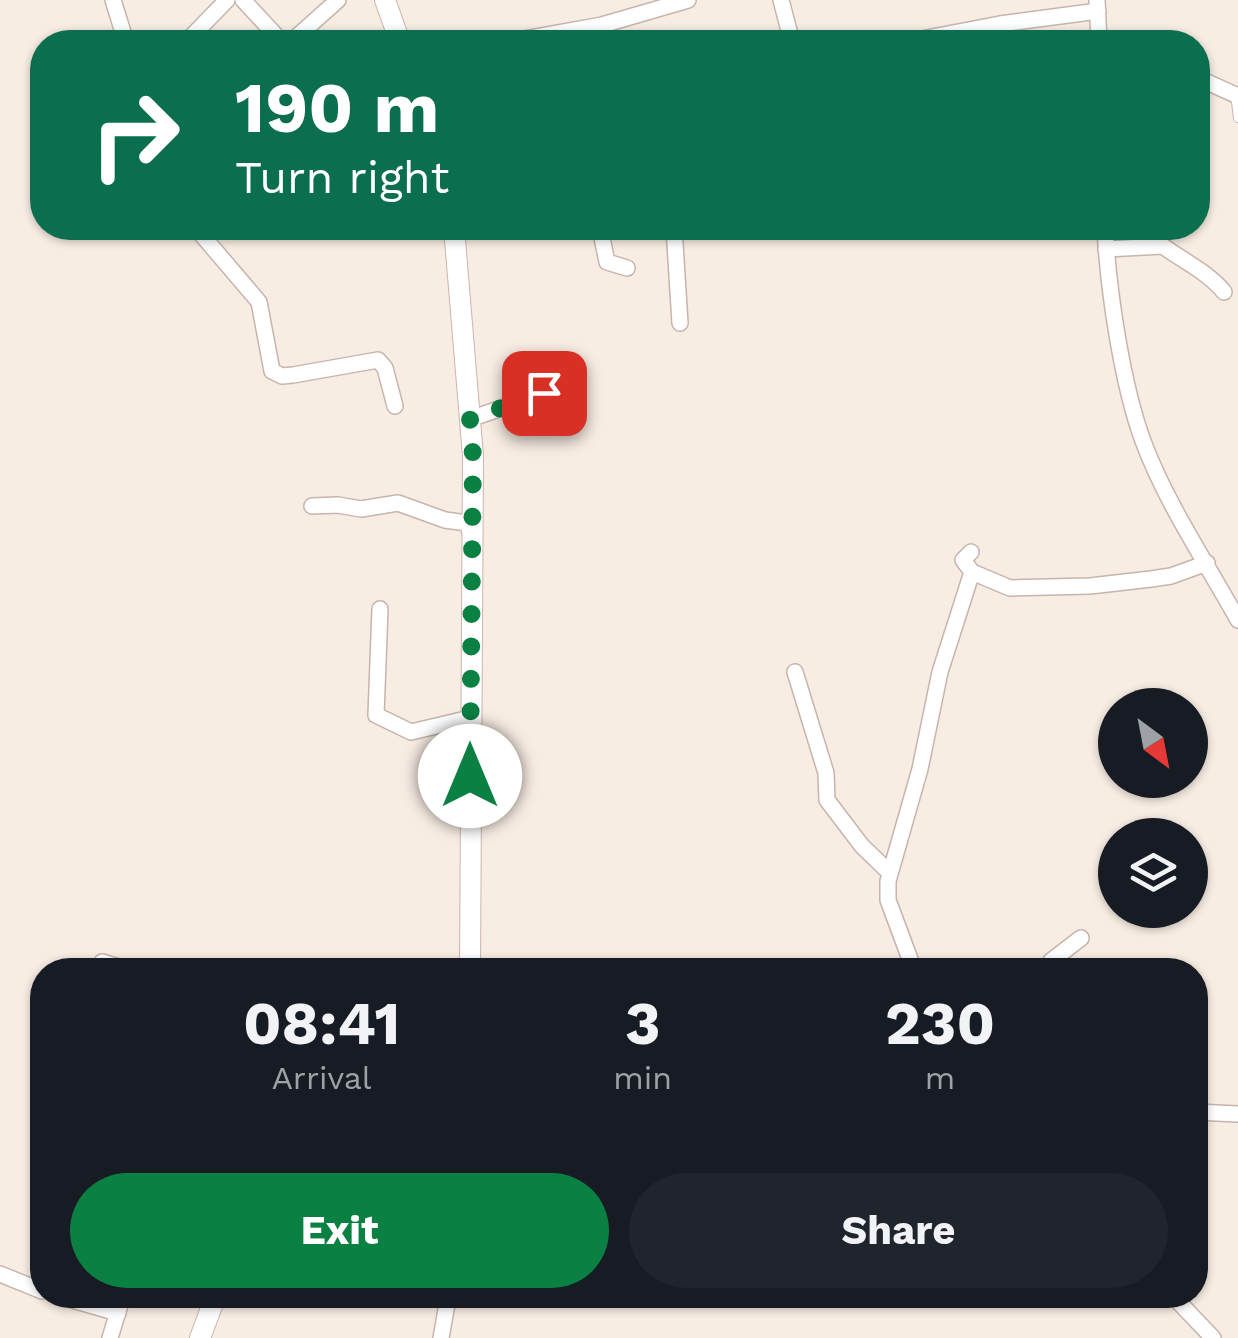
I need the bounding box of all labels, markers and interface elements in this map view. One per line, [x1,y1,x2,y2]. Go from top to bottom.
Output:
text: 190 m [235,67,439,149]
icon: right [70,70,200,200]
text: Turn right [235,151,449,204]
pin [502,351,587,436]
icon: arrive [517,366,572,421]
north arrow [1098,688,1208,798]
map controls [1098,688,1208,928]
position arrow [418,724,522,828]
button: layers [1098,818,1208,928]
text: 08:41 [243,988,400,1059]
text: 3 [625,988,661,1059]
text: 230 [885,988,995,1059]
text: Arrival [272,1059,372,1097]
text: min [613,1059,672,1097]
text: m [925,1059,955,1097]
button: Exit [70,1173,609,1288]
button: Share [629,1173,1168,1288]

